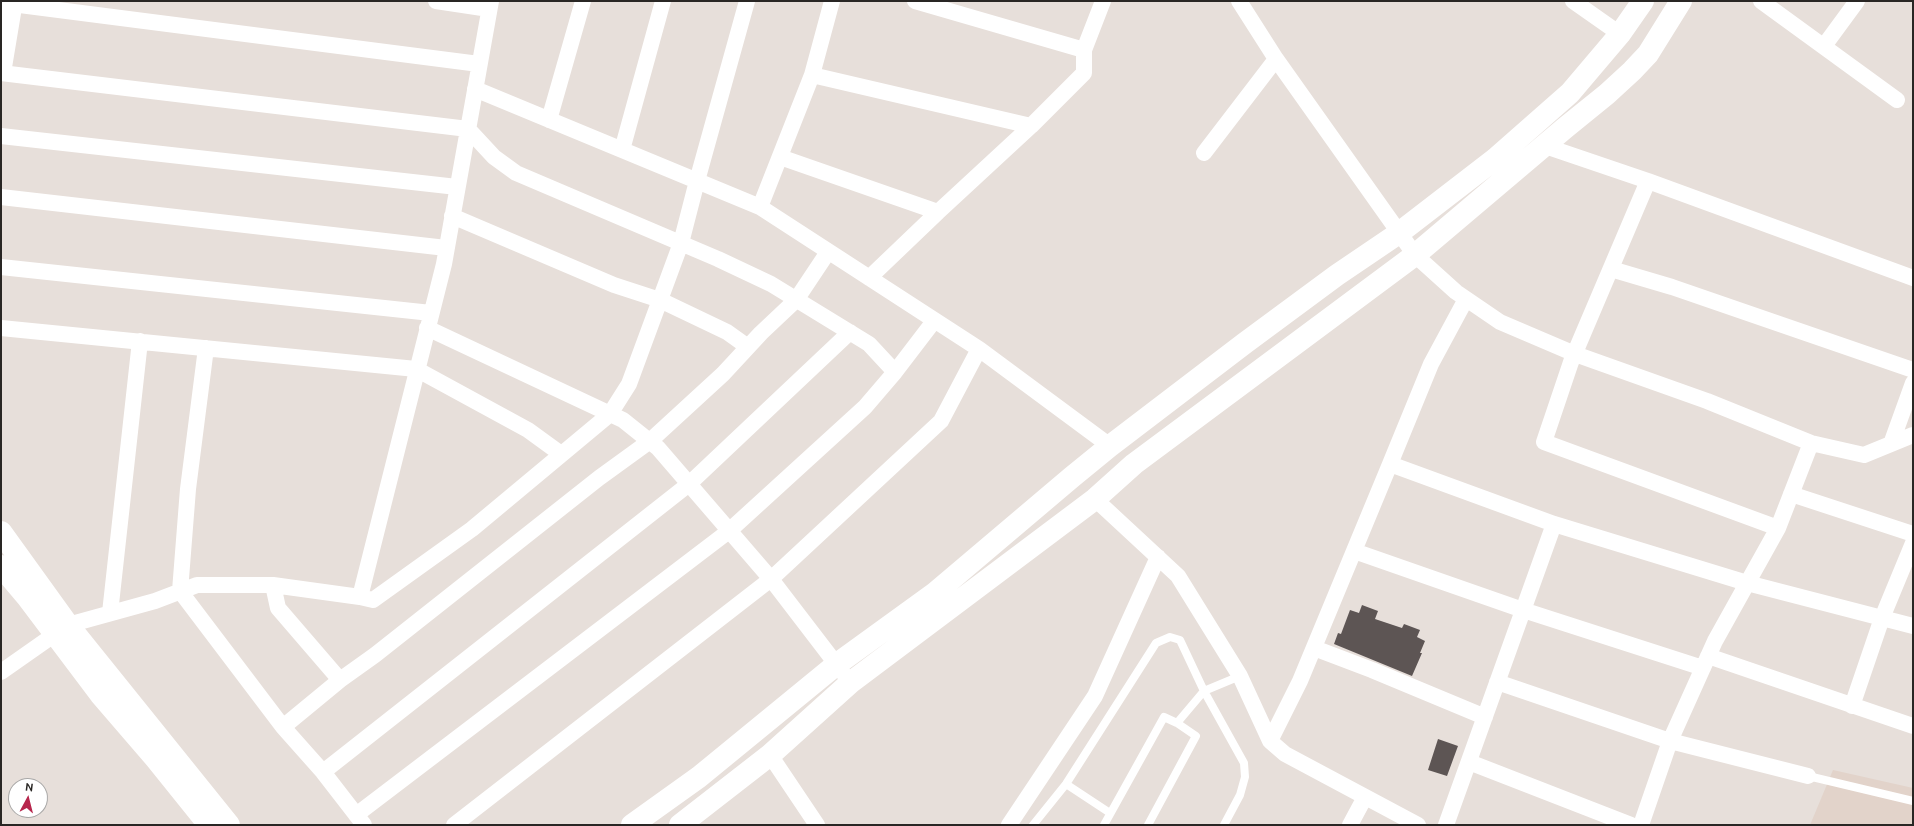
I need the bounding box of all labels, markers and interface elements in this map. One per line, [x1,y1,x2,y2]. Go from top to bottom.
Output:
north arrow [8,778,48,818]
text: N [25,781,34,794]

